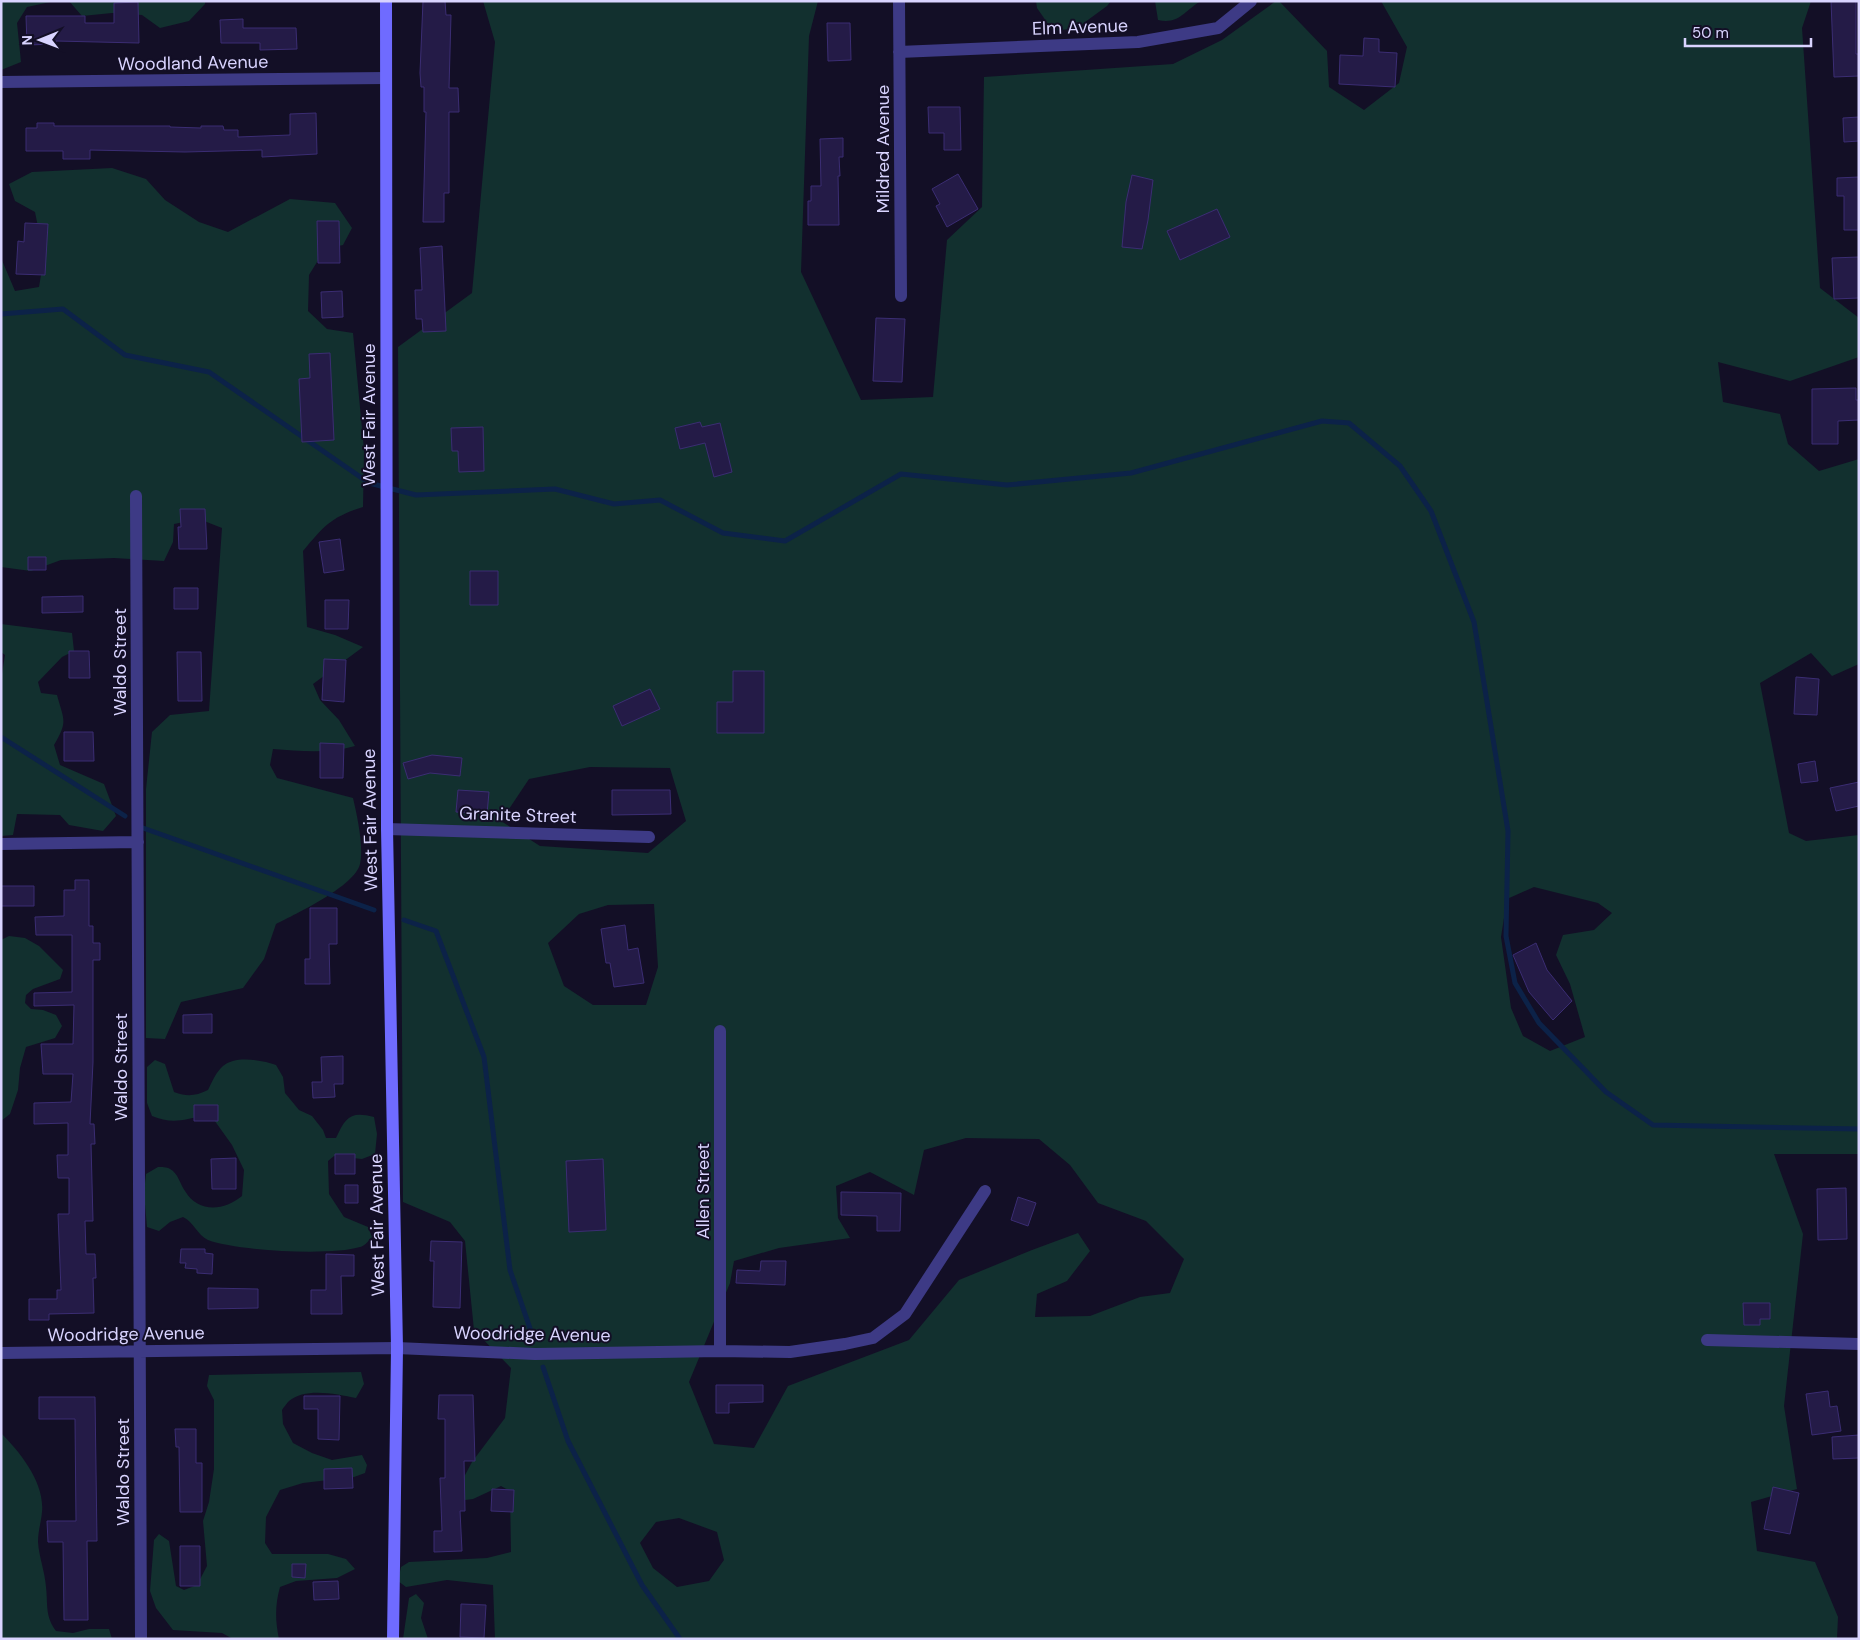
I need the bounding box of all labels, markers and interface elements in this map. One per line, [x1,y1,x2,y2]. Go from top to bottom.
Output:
street label: Elm Avenue [1032,13,1128,41]
north arrow [15,15,65,65]
scale bar [1685,15,1811,47]
text: 50 m [1692,23,1729,43]
text: N [18,35,36,45]
street label: Woodland Avenue [118,50,268,76]
street label: Mildred Avenue [871,85,895,213]
street label: West Fair Avenue [357,344,381,486]
street label: Waldo Street [108,608,132,716]
street label: West Fair Avenue [357,748,383,892]
street label: Granite Street [459,801,577,829]
street label: Waldo Street [109,1013,133,1121]
street label: Allen Street [691,1143,715,1239]
street label: West Fair Avenue [364,1153,390,1297]
street label: Woodridge Avenue [47,1321,205,1347]
street label: Woodridge Avenue [453,1321,611,1347]
street label: Waldo Street [111,1418,135,1526]

